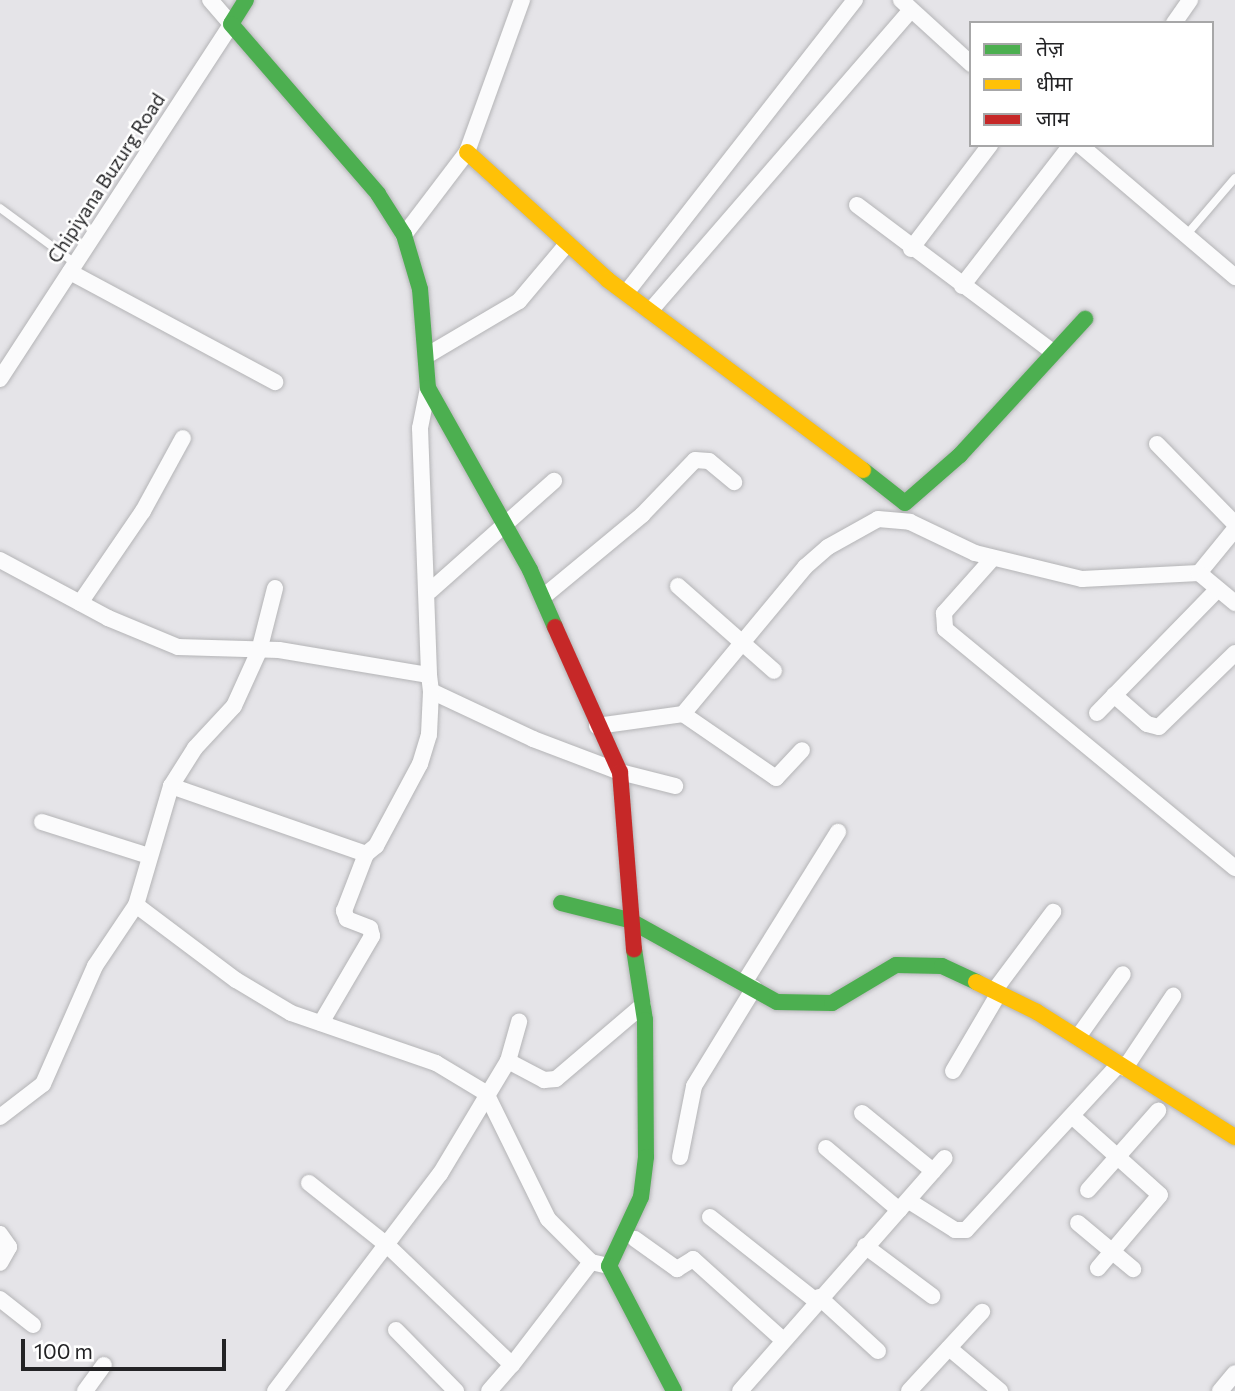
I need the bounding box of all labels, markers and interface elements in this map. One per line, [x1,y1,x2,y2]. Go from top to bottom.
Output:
legend [969,21,1214,147]
text: तेज़ [1036,35,1064,60]
text: धीमा [1036,70,1072,95]
street label: Chipiyana Buzurg Road [43,89,169,267]
text: जाम [1036,105,1070,130]
scale bar [24,1324,229,1368]
text: 100 m [34,1338,93,1363]

